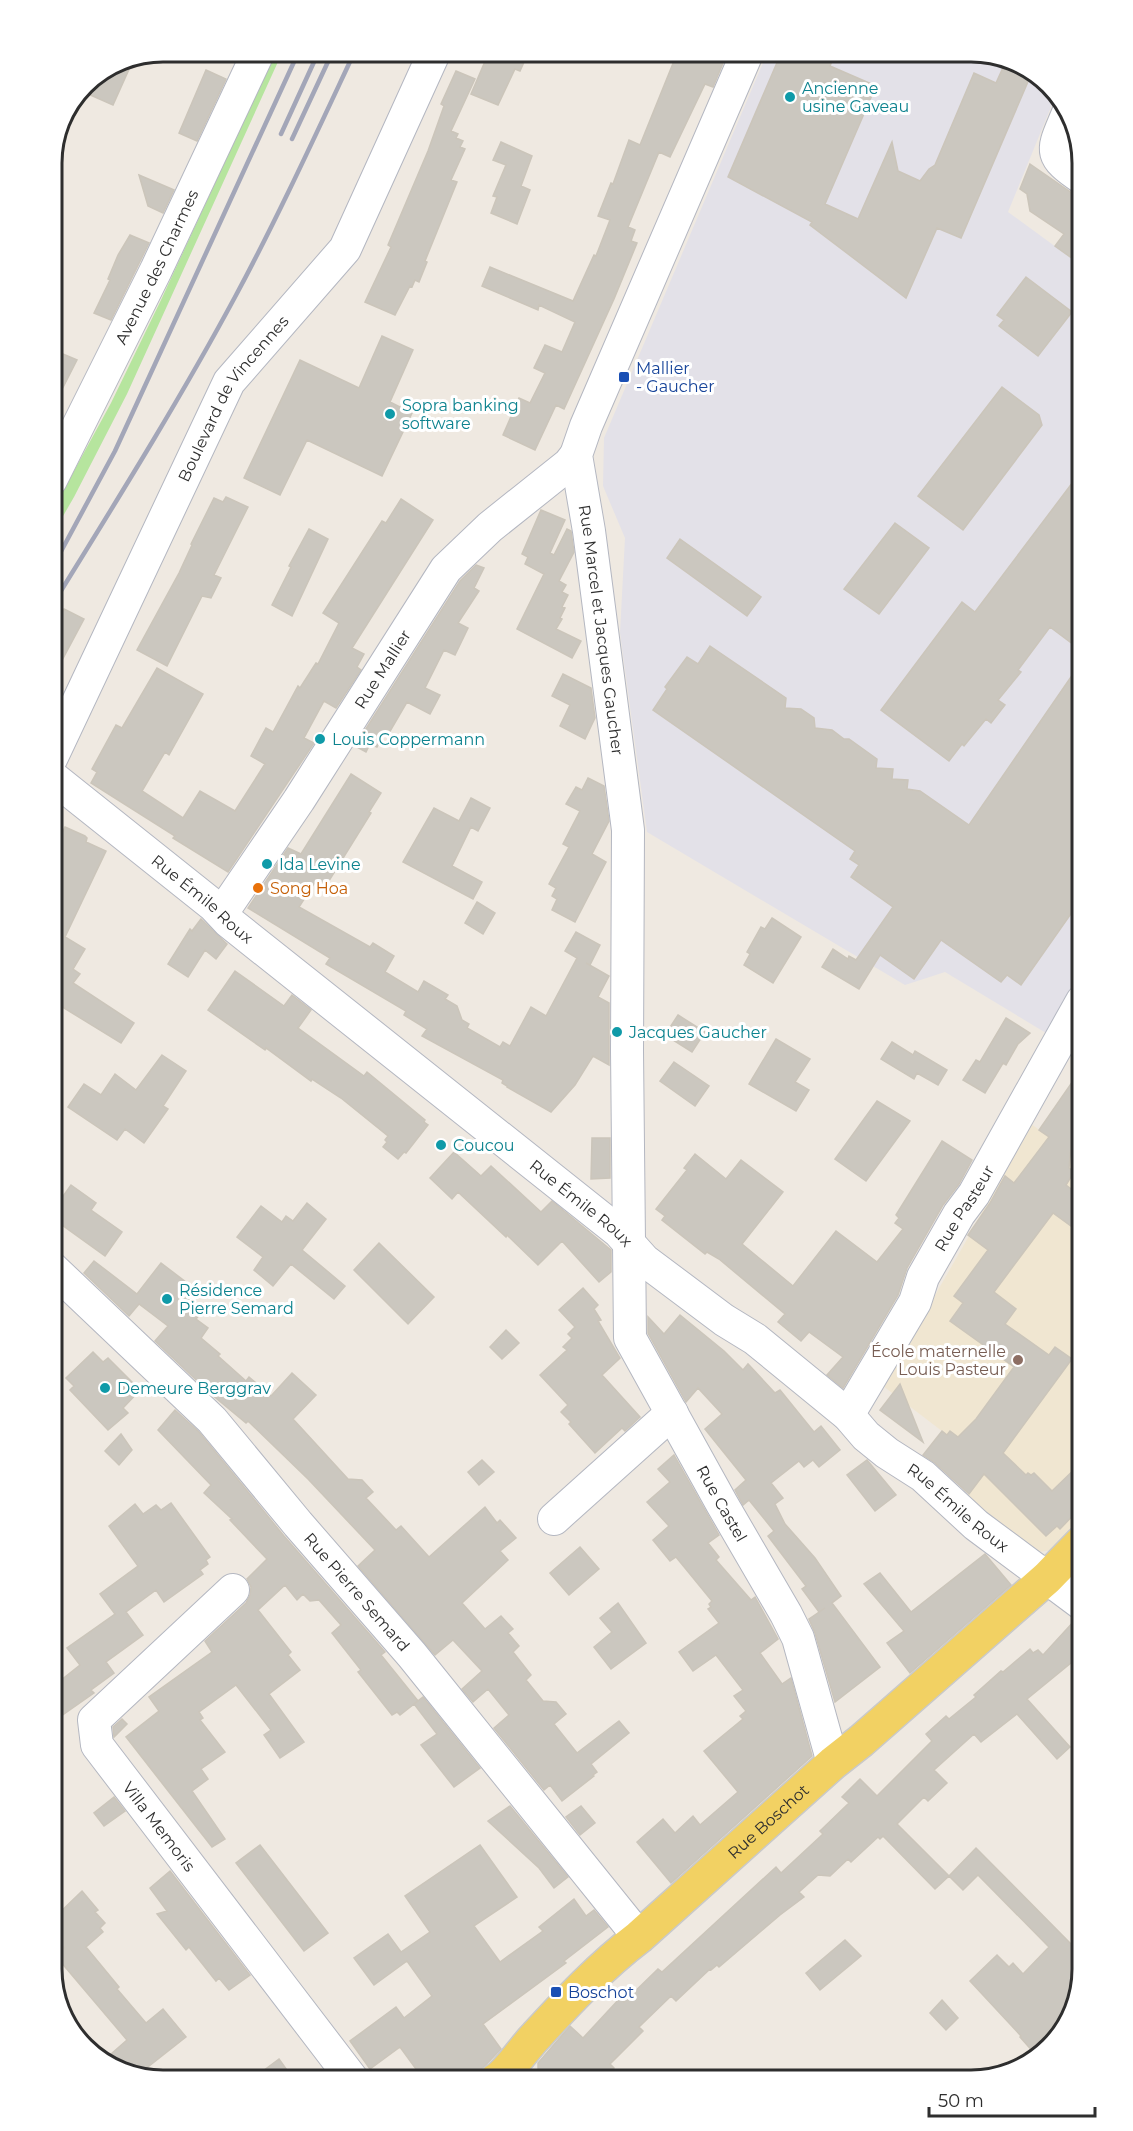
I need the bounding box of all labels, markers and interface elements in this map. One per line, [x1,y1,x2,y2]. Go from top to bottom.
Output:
place label: Ancienne usine Gaveau [802,79,909,116]
marker: Ancienne usine Gaveau [783,90,797,104]
street label: Avenue des Charmes [111,186,202,347]
street label: Boulevard de Vincennes [174,311,292,485]
place label: Mallier - Gaucher [636,359,715,396]
marker: Mallier - Gaucher [617,370,631,384]
place label: Sopra banking software [402,396,519,433]
marker: Sopra banking software [383,407,397,421]
street label: Rue Marcel et Jacques Gaucher [575,503,628,756]
street label: Rue Mallier [350,626,415,712]
place label: Louis Coppermann [332,730,485,749]
marker: Louis Coppermann [313,732,327,746]
street label: Rue Émile Roux [148,850,257,947]
place label: Ida Levine [279,855,361,874]
marker: Ida Levine [260,857,274,871]
place label: Song Hoa [270,879,348,898]
marker: Song Hoa [251,881,265,895]
place label: Jacques Gaucher [628,1023,767,1042]
marker: Jacques Gaucher [610,1025,624,1039]
place label: Coucou [453,1136,514,1155]
marker: Coucou [434,1138,448,1152]
street label: Rue Émile Roux [526,1155,637,1251]
street label: Rue Pasteur [930,1162,998,1254]
place label: Résidence Pierre Semard [179,1281,294,1318]
marker: Résidence Pierre Semard [160,1292,174,1306]
place label: École maternelle Louis Pasteur [871,1342,1006,1379]
marker: École maternelle Louis Pasteur [1011,1353,1025,1367]
place label: Demeure Berggrav [117,1379,271,1398]
marker: Demeure Berggrav [98,1381,112,1395]
street label: Rue Émile Roux [904,1459,1013,1556]
street label: Rue Castel [693,1462,751,1545]
street label: Rue Pierre Semard [300,1529,414,1655]
street label: Villa Memoris [119,1778,200,1875]
street label: Rue Boschot [724,1780,813,1863]
place label: Boschot [568,1983,635,2002]
marker: Boschot [549,1985,563,1999]
scale bar [929,2080,1096,2118]
text: 50 m [938,2090,984,2112]

